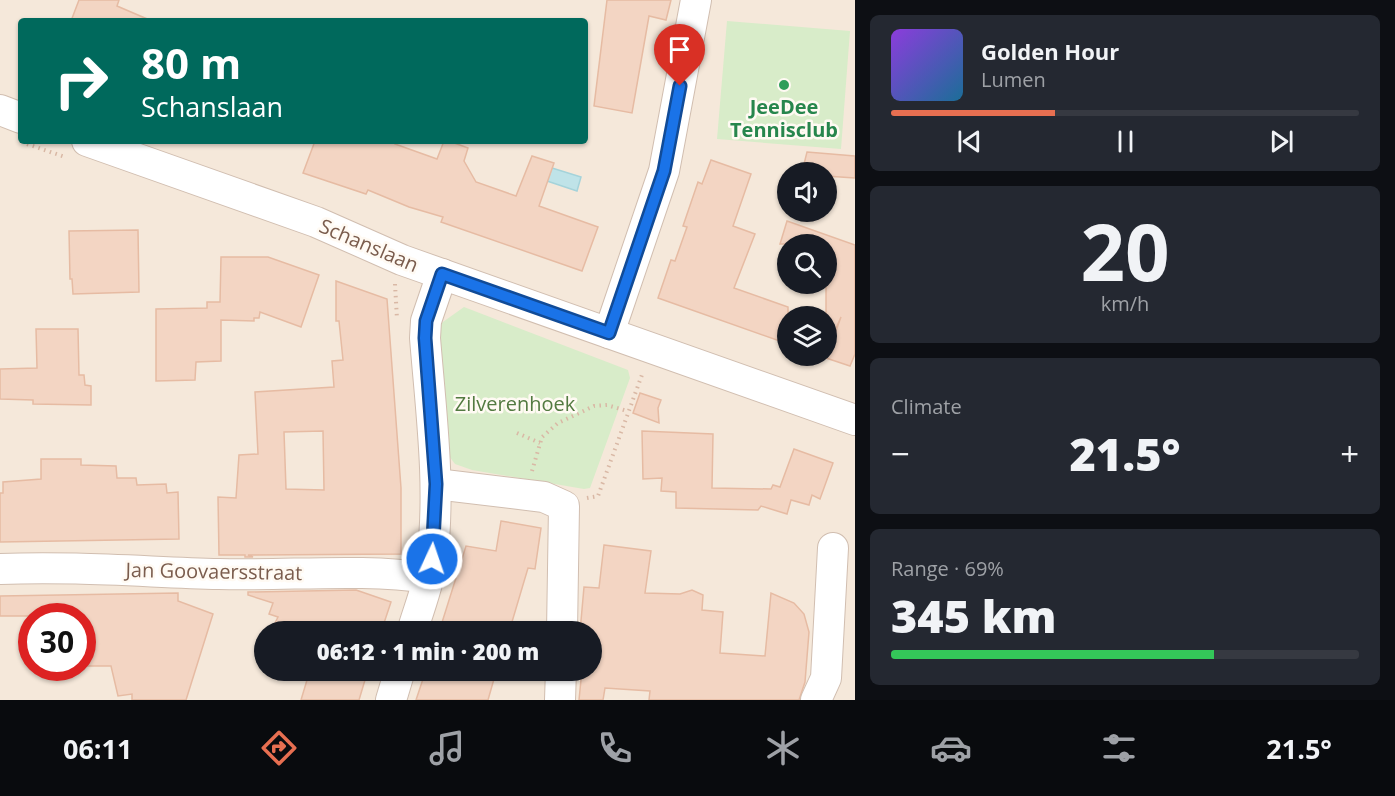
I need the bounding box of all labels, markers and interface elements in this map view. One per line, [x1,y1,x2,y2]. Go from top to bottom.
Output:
pin [654,24,705,86]
icon: arrive [663,33,696,66]
text: 80 m [141,34,241,91]
text: Golden Hour [981,36,1119,66]
icon: right [42,42,120,120]
text: Lumen [981,66,1046,93]
marker: JeeDee Tennisclub [777,78,791,92]
text: Schanslaan [141,88,283,125]
place label: JeeDee Tennisclub [730,93,838,143]
icon: previous [953,125,986,158]
icon: pause [1109,125,1142,158]
icon: next [1265,125,1298,158]
map controls [777,162,837,366]
button: sound [777,162,837,222]
text: 20 [1080,198,1170,304]
street label: Schanslaan [315,212,423,278]
button: search [777,234,837,294]
text: km/h [1101,290,1149,317]
button: layers [777,306,837,366]
park label: Zilverenhoek [455,390,576,417]
text: Climate [891,393,962,420]
text: 21.5° [1069,423,1181,484]
text: − [891,431,910,476]
text: + [1340,431,1359,476]
position arrow [400,527,464,591]
text: Range · 69% [891,555,1004,582]
street label: Jan Goovaersstraat [123,556,303,586]
text: 345 km [891,585,1056,646]
speed limit sign: 30 [18,603,96,681]
text: 06:12 · 1 min · 200 m [317,636,539,666]
icon: directions [258,727,300,769]
icon: music [426,727,468,769]
icon: phone [594,727,636,769]
icon: climate [762,727,804,769]
icon: car [930,727,972,769]
icon: filters [1098,727,1140,769]
text: 06:11 [63,730,132,767]
text: 21.5° [1266,730,1332,767]

